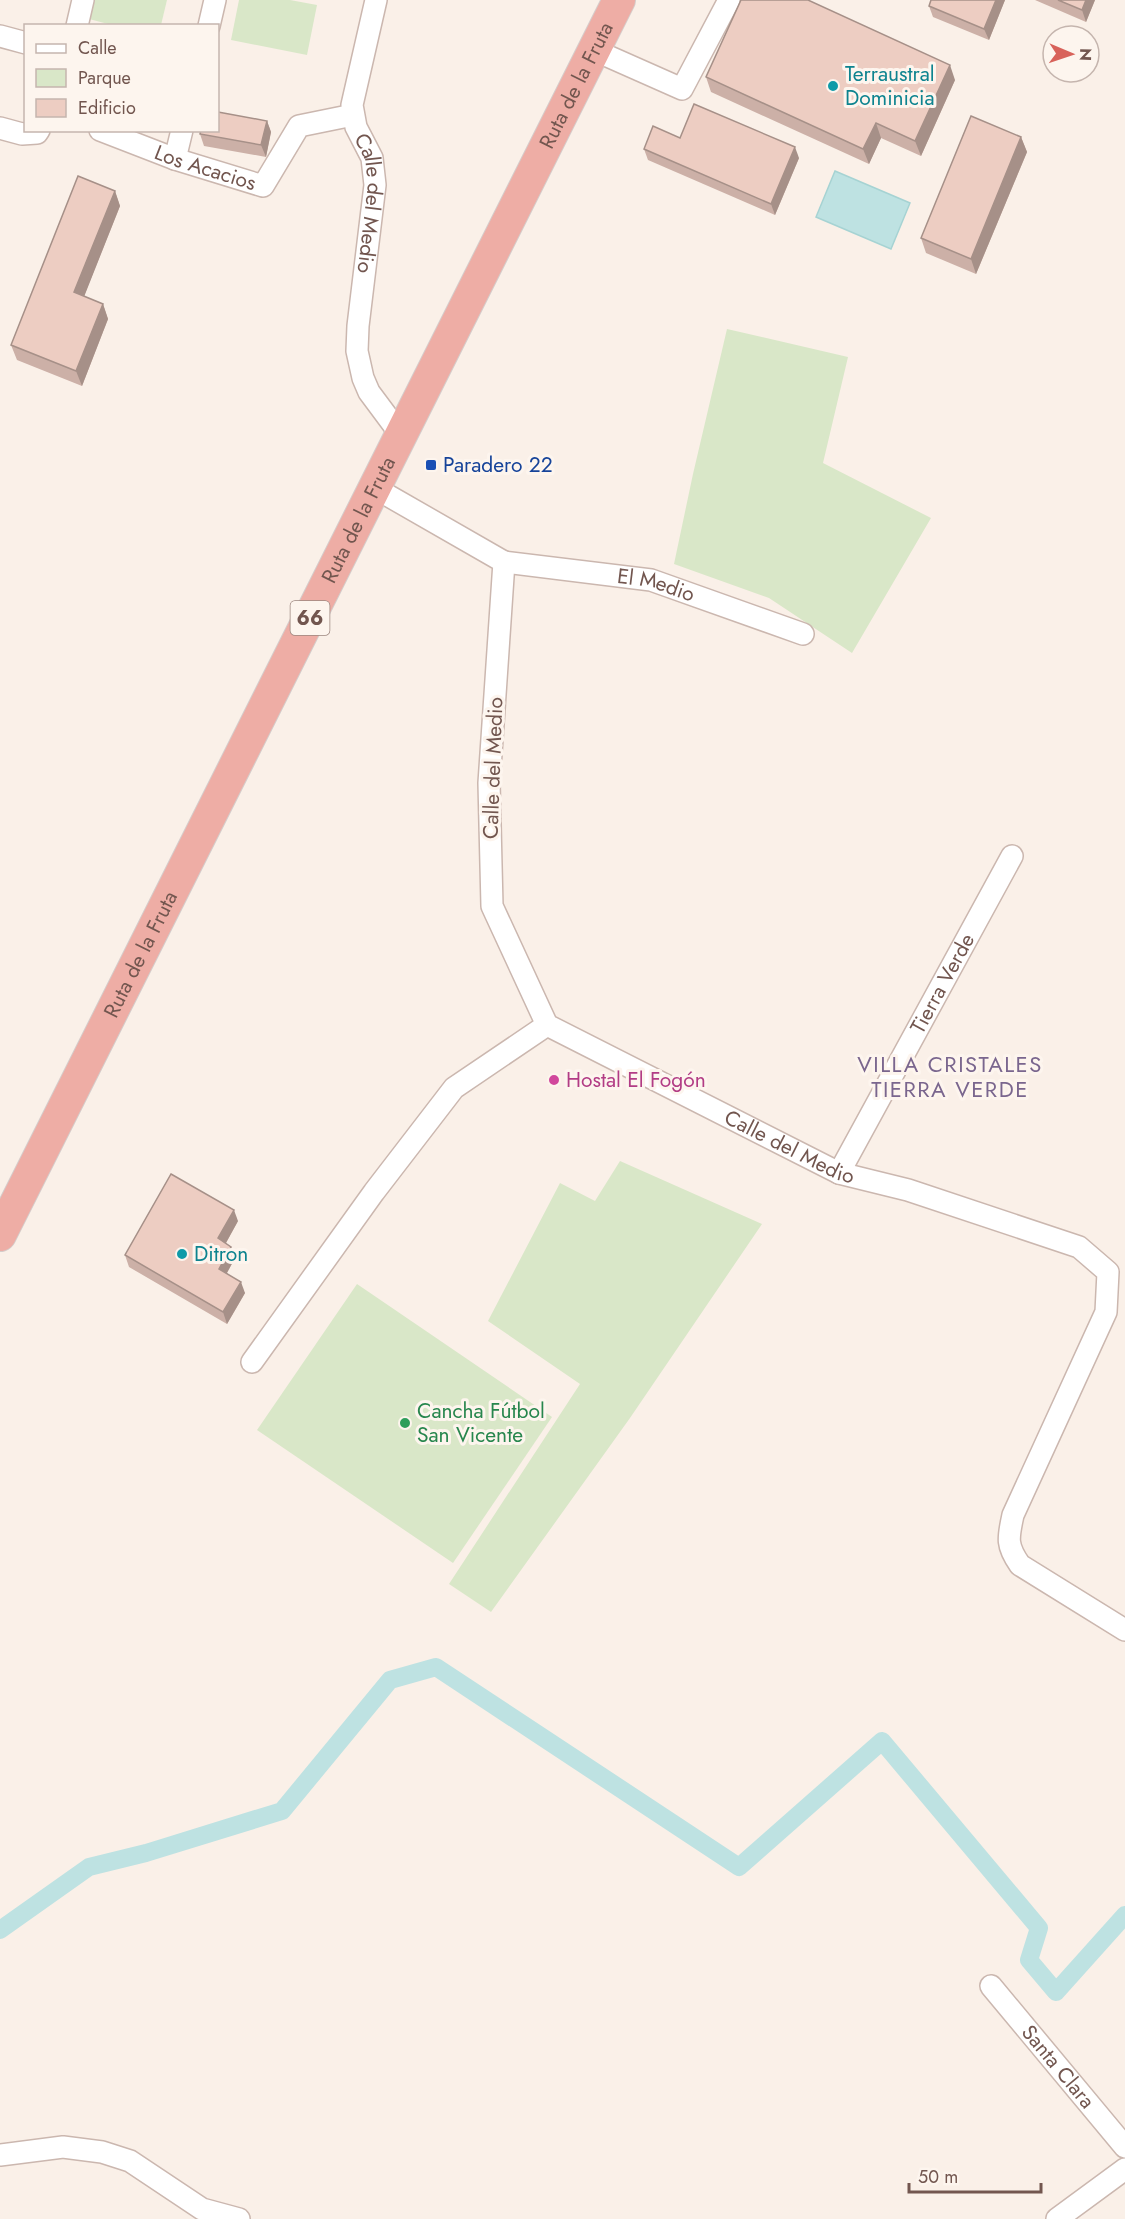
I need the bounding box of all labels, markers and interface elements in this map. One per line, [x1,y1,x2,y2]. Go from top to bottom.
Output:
street label: Ruta de la Fruta [532,17,621,154]
legend [24,24,219,132]
north arrow [1041,24,1101,84]
text: Calle [78,35,117,61]
text: N [1074,48,1097,61]
place label: Terraustral Dominicia [845,59,935,113]
text: Parque [78,65,131,91]
marker: Terraustral Dominicia [826,79,840,93]
text: Edificio [78,95,136,121]
street label: Calle del Medio [347,128,390,275]
street label: Los Acacios [150,137,260,198]
place label: Paradero 22 [443,450,553,480]
street label: Ruta de la Fruta [314,451,403,588]
marker: Paradero 22 [424,458,438,472]
street label: El Medio [616,561,699,609]
road number: 66 [290,601,330,635]
street label: Calle del Medio [476,697,510,839]
street label: Ruta de la Fruta [96,886,185,1023]
street label: Tierra Verde [903,928,982,1039]
district label: VILLA CRISTALES TIERRA VERDE [857,1048,1043,1105]
place label: Hostal El Fogón [566,1065,706,1095]
marker: Hostal El Fogón [547,1073,561,1087]
street label: Calle del Medio [719,1102,857,1191]
place label: Ditron [194,1239,248,1269]
marker: Ditron [175,1247,189,1261]
place label: Cancha Fútbol San Vicente [417,1396,545,1450]
marker: Cancha Fútbol San Vicente [398,1416,412,1430]
street label: Santa Clara [1014,2018,1102,2115]
scale bar [909,2156,1041,2194]
text: 50 m [918,2164,958,2190]

